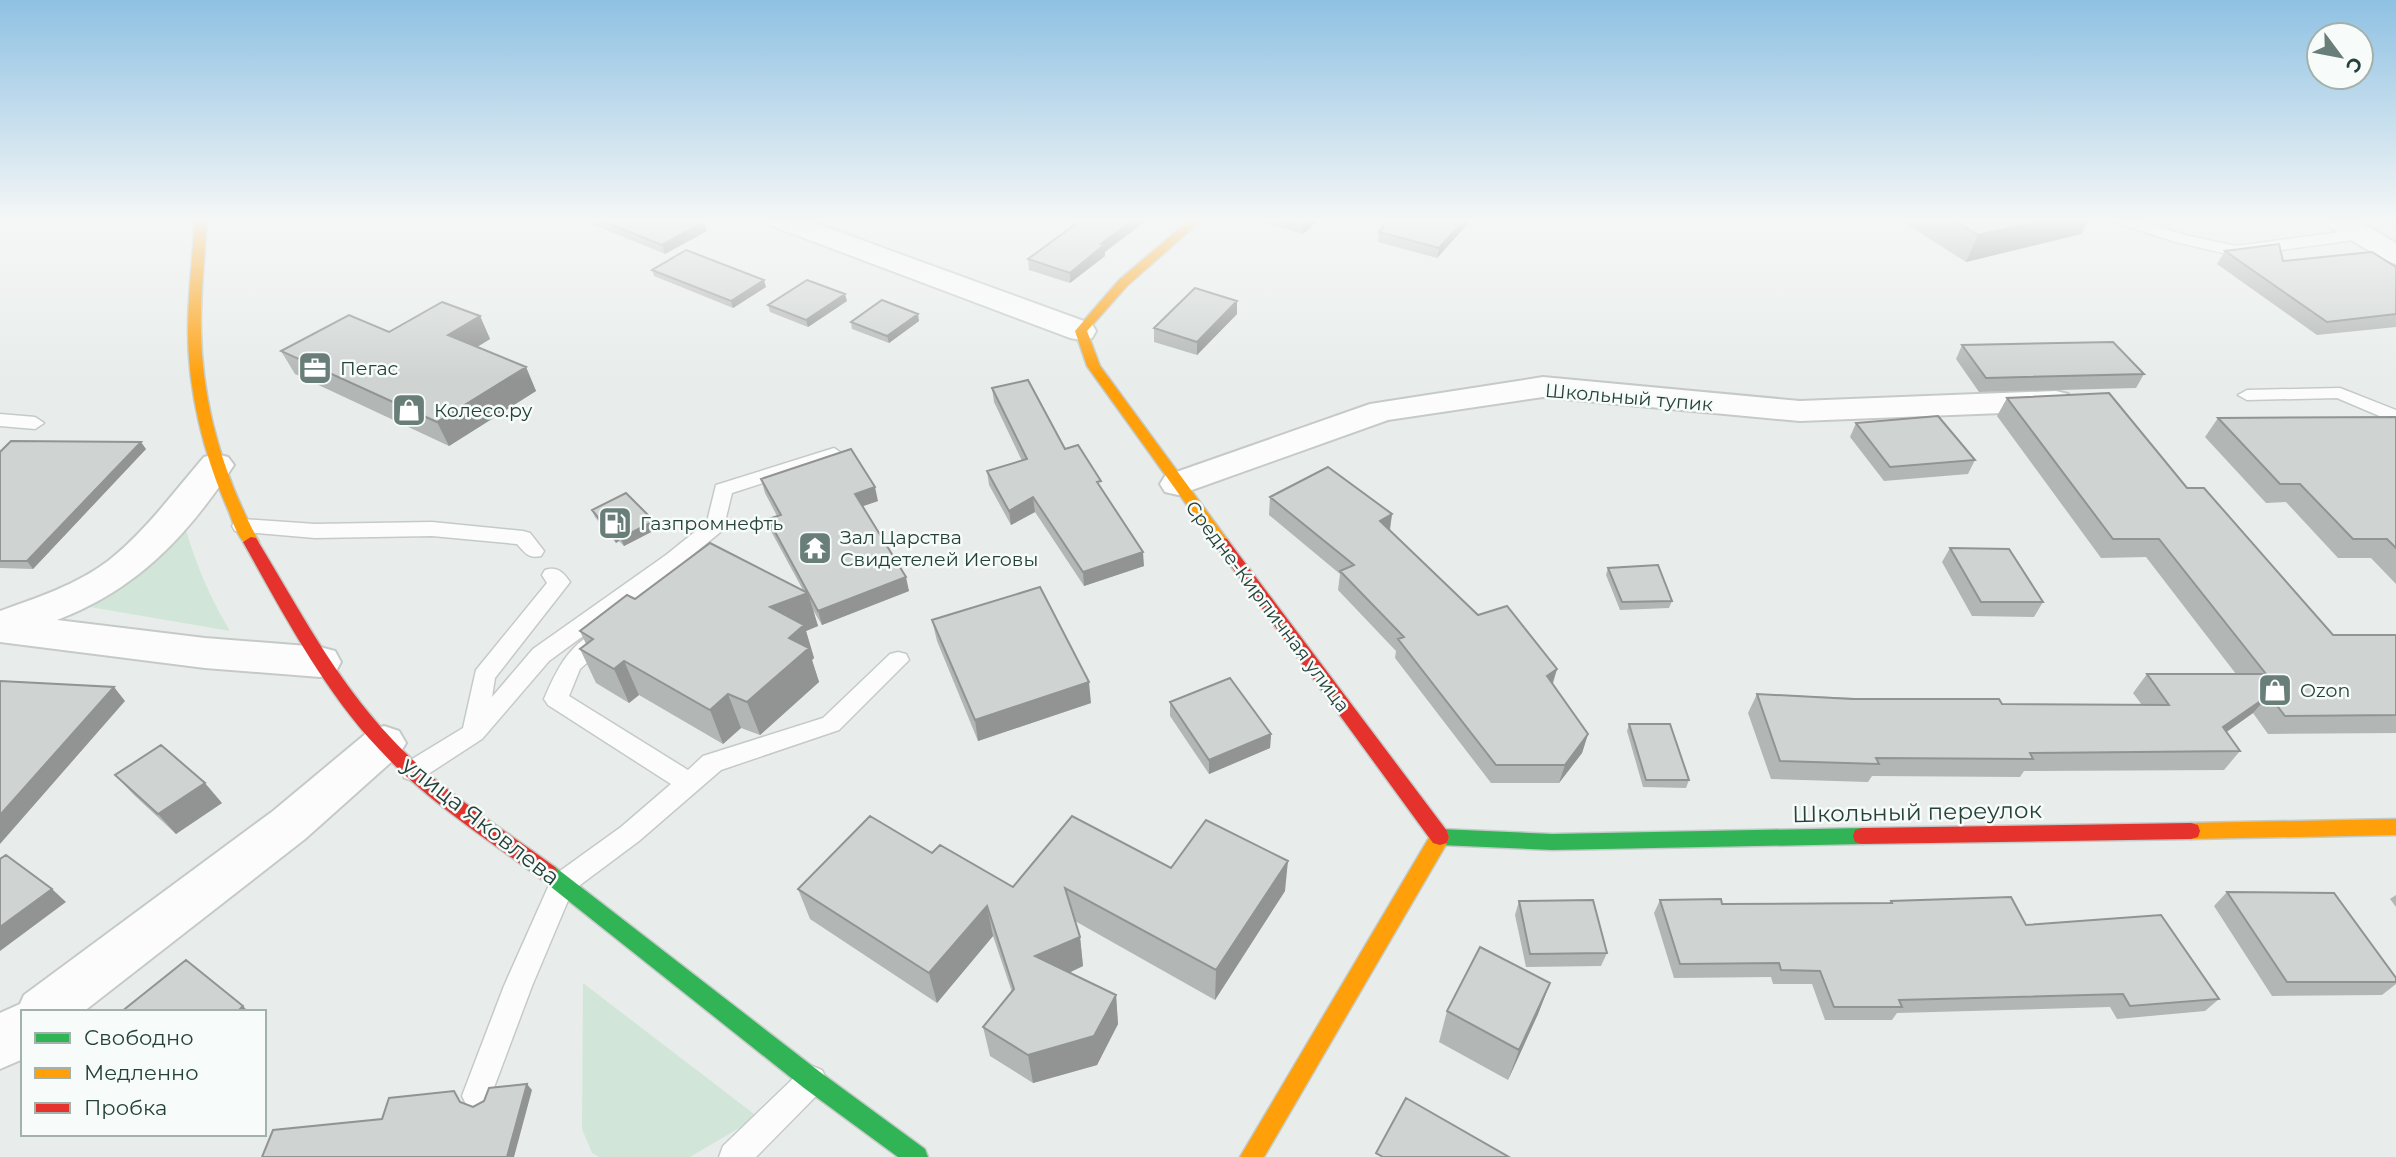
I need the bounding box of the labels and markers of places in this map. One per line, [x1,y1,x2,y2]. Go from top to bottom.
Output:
office icon: Пегас [296,349,334,387]
place label: Пегас [340,357,399,380]
shop icon: Колесо.ру [390,391,428,429]
place label: Колесо.ру [434,399,533,422]
fuel station icon: Газпромнефть [596,504,634,542]
place label: Газпромнефть [640,512,784,535]
place label: Зал Царства Свидетелей Иеговы [840,526,1038,571]
temple icon: Зал Царства Свидетелей Иеговы [796,529,834,567]
shop icon: Ozon [2256,671,2294,709]
place label: Ozon [2300,679,2350,702]

